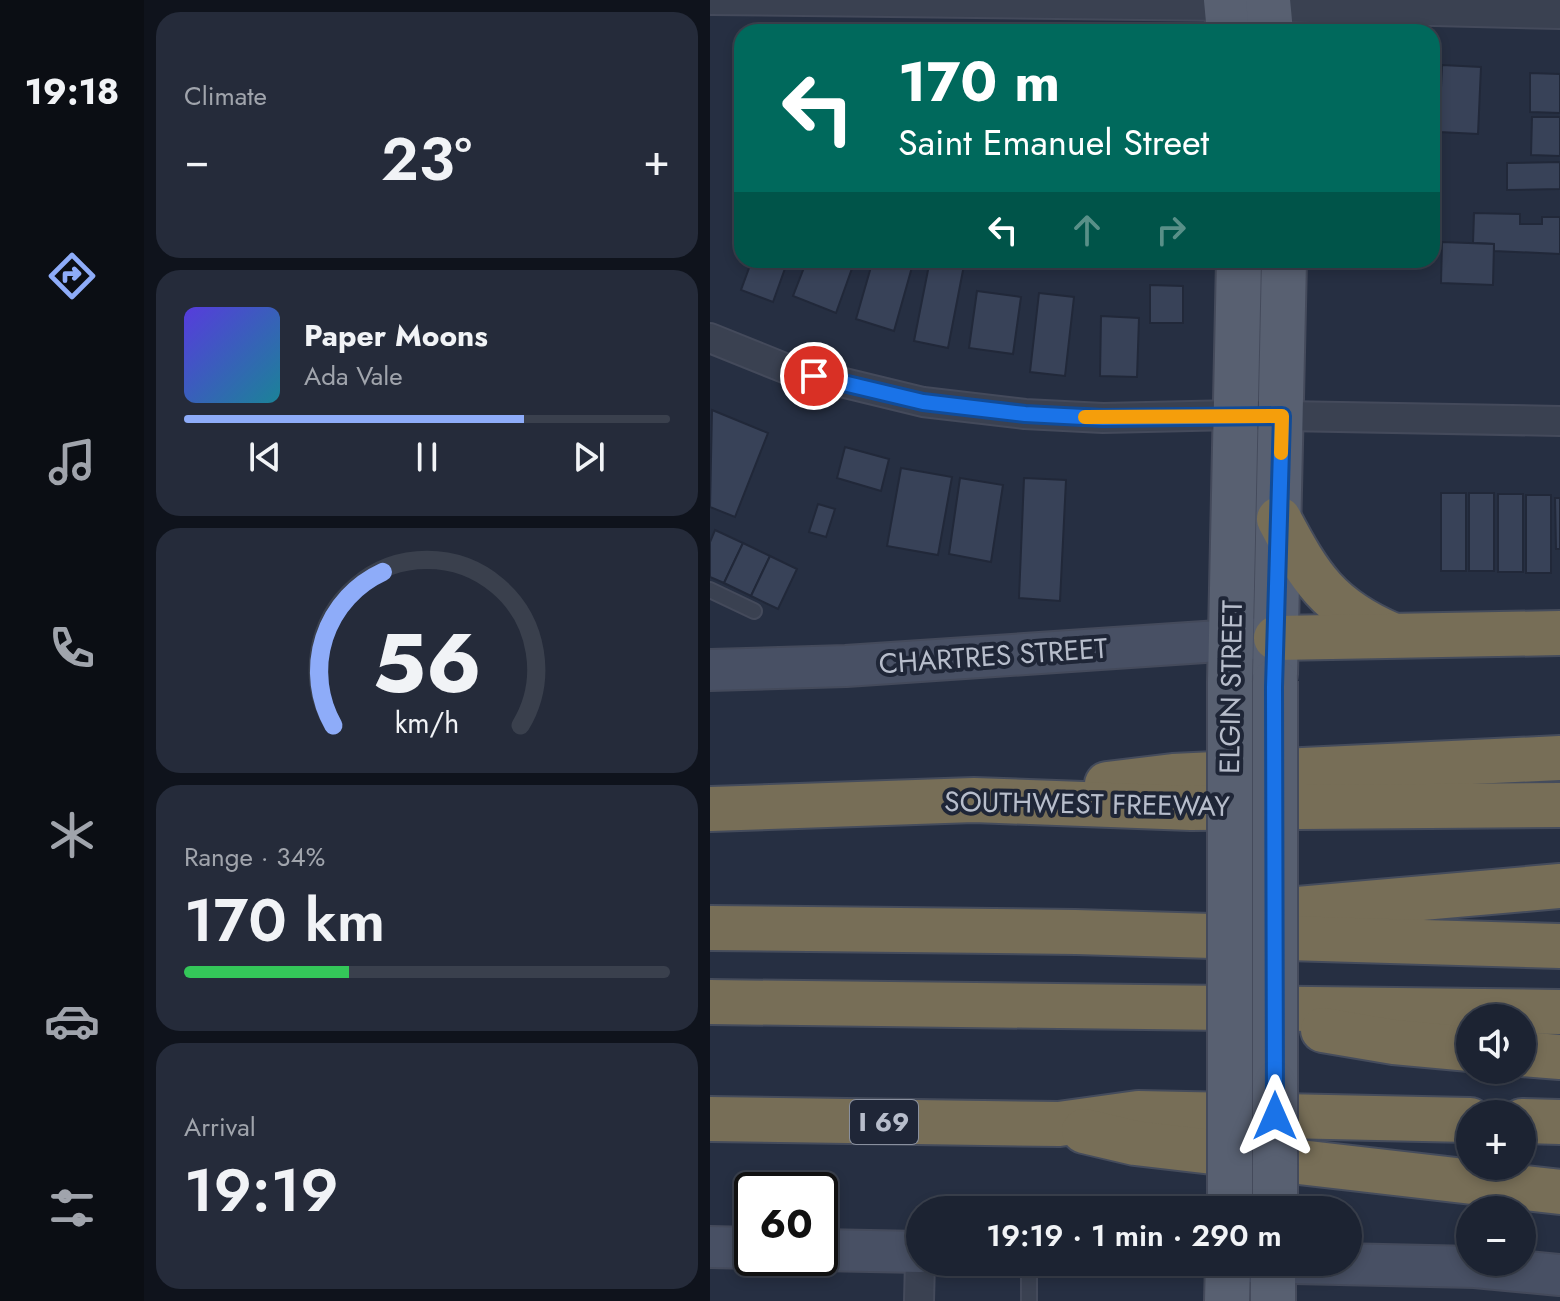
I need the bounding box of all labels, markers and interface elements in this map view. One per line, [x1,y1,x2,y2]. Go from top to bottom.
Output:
text: 170 m [898,41,1060,122]
icon: left [766,56,870,160]
text: 19:18 [25,65,119,117]
text: Climate [184,77,267,115]
text: 23° [381,116,472,203]
text: Saint Emanuel Street [898,116,1209,168]
text: − [184,128,210,192]
text: + [643,128,670,192]
icon: left [981,208,1025,252]
icon: ahead [1065,208,1109,252]
icon: right [1149,208,1193,252]
icon: directions [44,248,100,304]
text: Paper Moons [304,314,488,357]
pin [780,342,848,410]
icon: arrive [792,354,836,398]
text: Ada Vale [304,357,403,395]
icon: music [44,434,100,490]
icon: previous [243,435,287,479]
icon: pause [405,435,449,479]
icon: next [567,435,611,479]
street label: ELGIN STREET [1209,600,1253,774]
text: 56 [372,603,482,723]
icon: phone [44,620,100,676]
street label: CHARTRES STREET [877,628,1109,684]
text: km/h [395,703,459,745]
street label: SOUTHWEST FREEWAY [944,781,1230,827]
icon: climate [44,807,100,863]
text: Range · 34% [184,838,325,876]
text: 170 km [184,877,385,964]
icon: car [44,993,100,1049]
map controls [1456,1004,1536,1276]
button: sound [1456,1004,1536,1084]
position arrow [1233,1074,1317,1158]
road number: I 69 [850,1100,918,1144]
button: + [1456,1100,1536,1180]
text: Arrival [184,1108,256,1146]
text: 19:19 [184,1147,339,1234]
speed limit sign: 60 [734,1172,838,1276]
icon: filters [44,1180,100,1236]
button: − [1456,1196,1536,1276]
text: 19:19 · 1 min · 290 m [986,1214,1282,1257]

